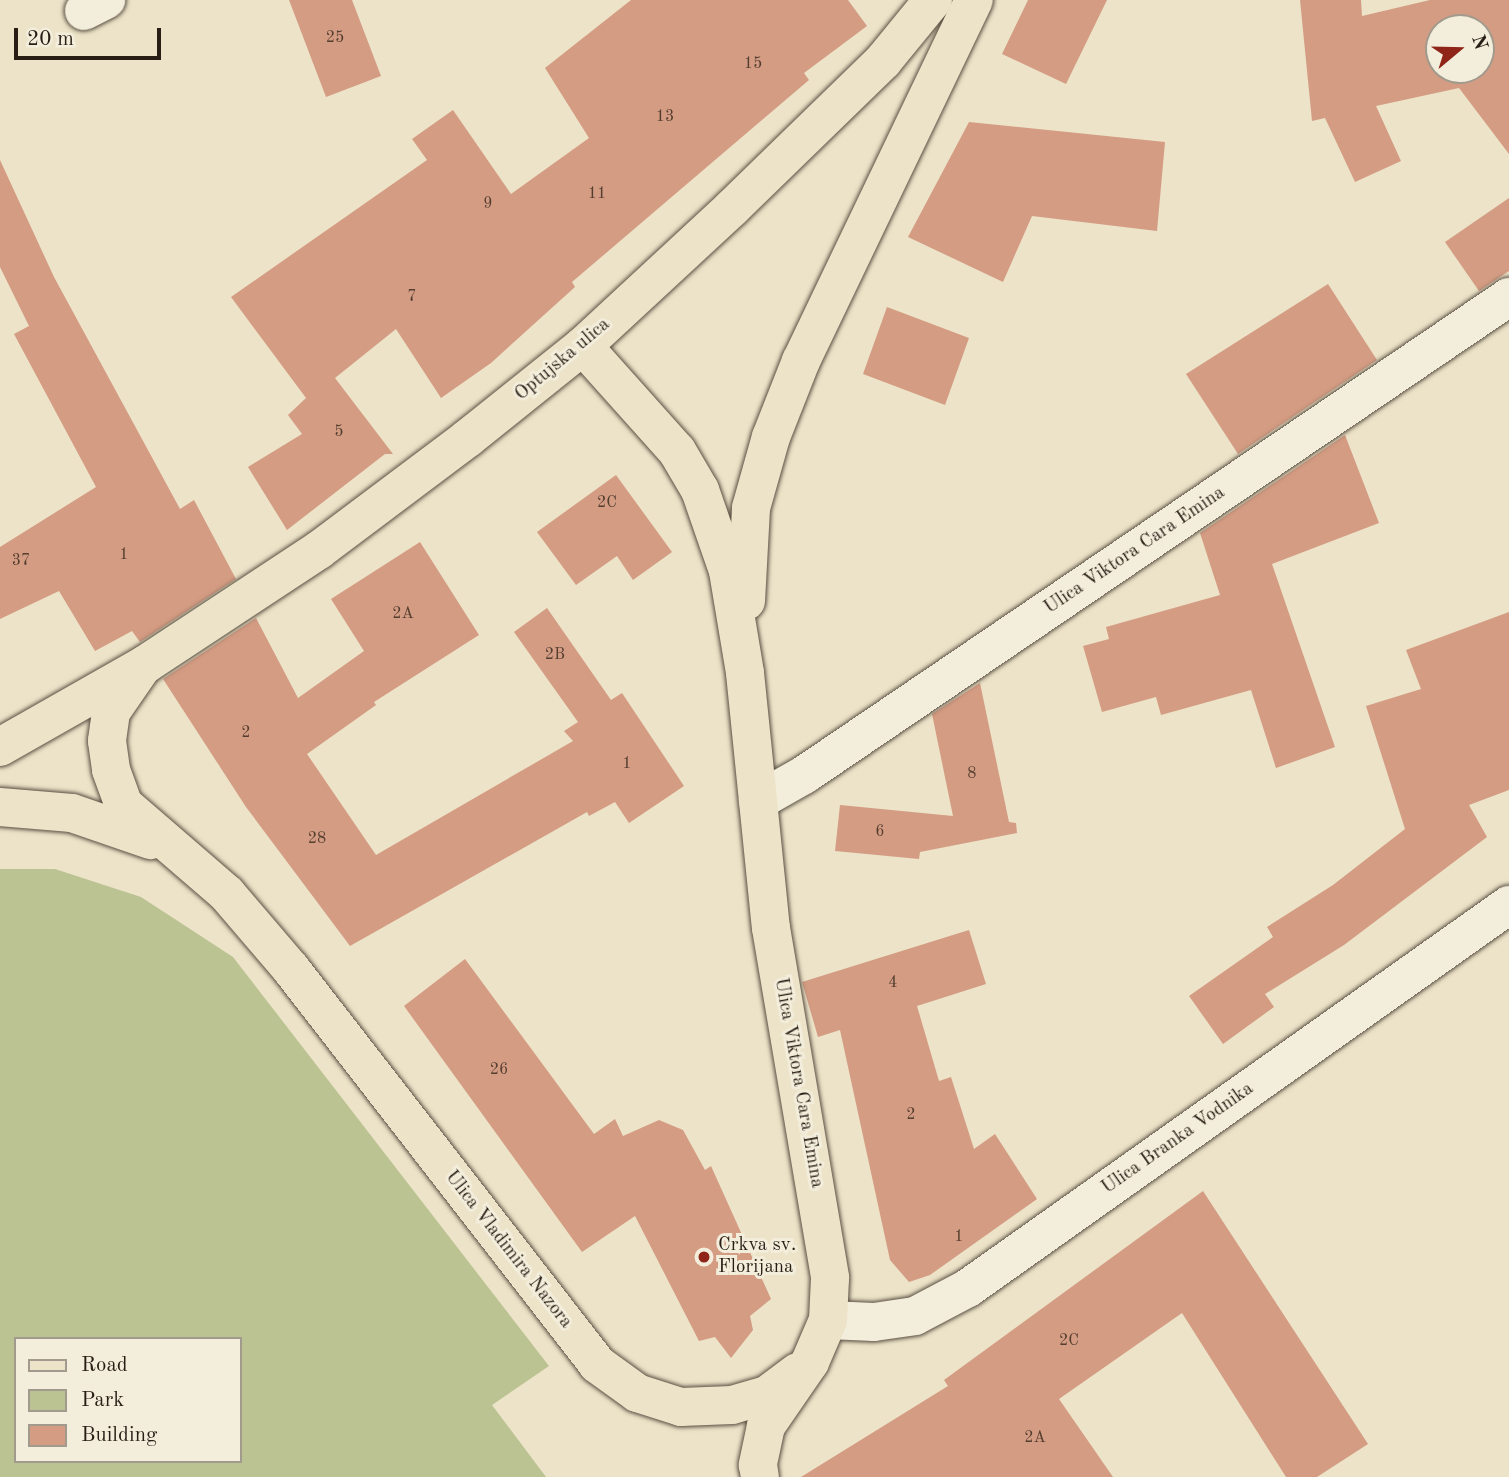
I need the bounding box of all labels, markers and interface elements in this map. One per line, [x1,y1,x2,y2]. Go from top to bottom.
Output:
scale bar [18,14,164,58]
north arrow [1425,14,1495,84]
house number: 25 [326,28,344,48]
text: 20 m [27,29,74,50]
text: N [1467,33,1490,53]
house number: 15 [744,54,762,74]
house number: 13 [656,107,674,127]
house number: 11 [588,184,606,204]
house number: 9 [483,194,493,214]
house number: 7 [407,287,417,307]
street label: Optujska ulica [511,314,615,406]
house number: 5 [334,422,344,442]
street label: Ulica Viktora Cara Emina [1040,482,1230,620]
house number: 2C [597,493,617,513]
house number: 1 [119,545,129,565]
house number: 37 [12,551,30,571]
house number: 2A [392,604,414,624]
house number: 2B [545,645,565,665]
house number: 2 [241,723,251,743]
house number: 1 [622,754,632,774]
house number: 8 [967,764,977,784]
house number: 6 [875,822,885,842]
house number: 28 [308,829,326,849]
house number: 4 [888,973,898,993]
street label: Ulica Viktora Cara Emina [768,976,828,1190]
house number: 26 [490,1060,508,1080]
street label: Ulica Branka Vodnika [1098,1078,1258,1200]
house number: 2 [906,1105,916,1125]
street label: Ulica Vladimira Nazora [439,1167,577,1333]
house number: 1 [954,1227,964,1247]
place label: Crkva sv. Florijana [718,1235,796,1279]
marker: Crkva sv. Florijana [696,1249,712,1265]
house number: 2C [1059,1331,1079,1351]
legend [14,1337,242,1463]
text: Road [81,1355,128,1376]
text: Park [81,1390,124,1411]
text: Building [81,1425,157,1446]
house number: 2A [1024,1428,1046,1448]

